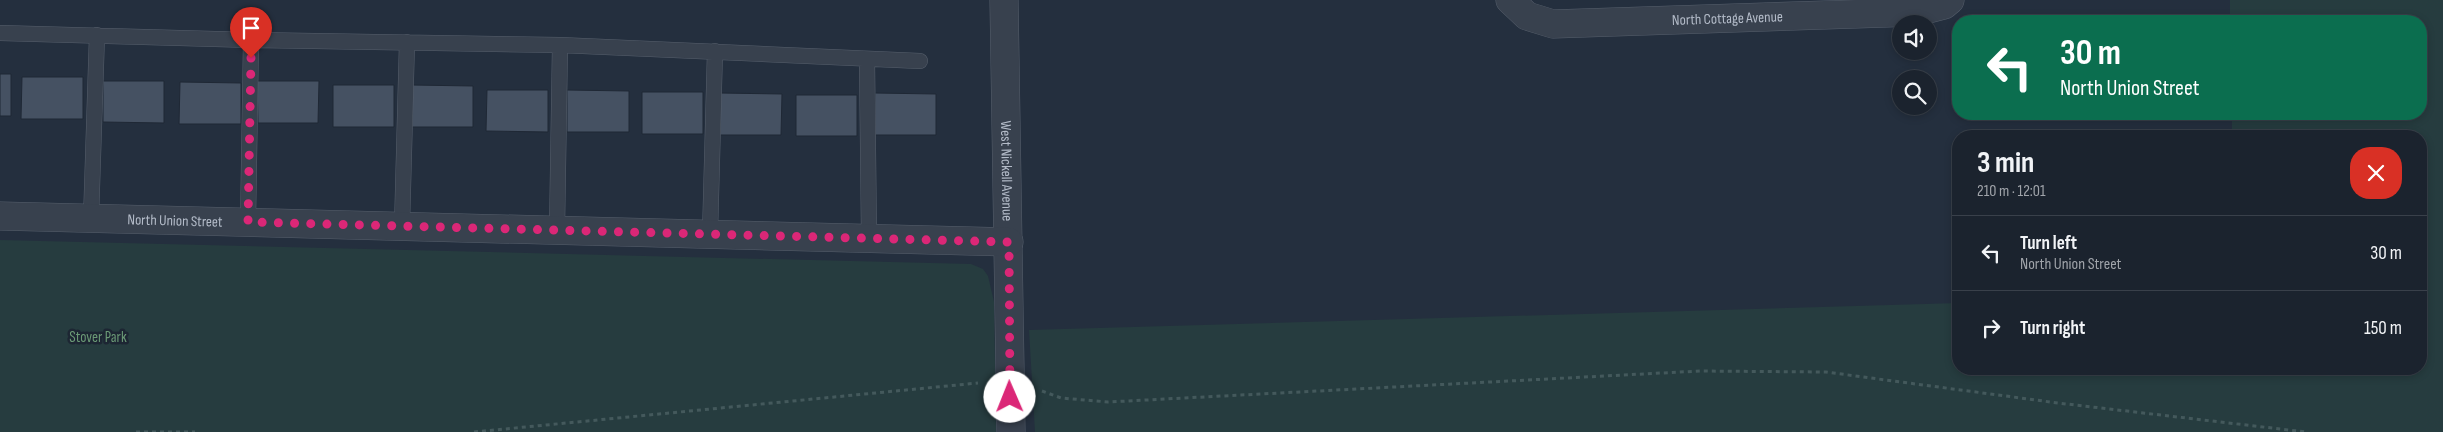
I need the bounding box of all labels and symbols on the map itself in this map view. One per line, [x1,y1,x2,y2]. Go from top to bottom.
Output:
pin [230,7,272,58]
street label: North Cottage Avenue [1672,7,1783,30]
street label: West Nickell Avenue [996,121,1017,221]
street label: North Union Street [127,210,223,232]
park label: Stover Park [69,328,127,347]
position arrow [983,370,1035,422]

